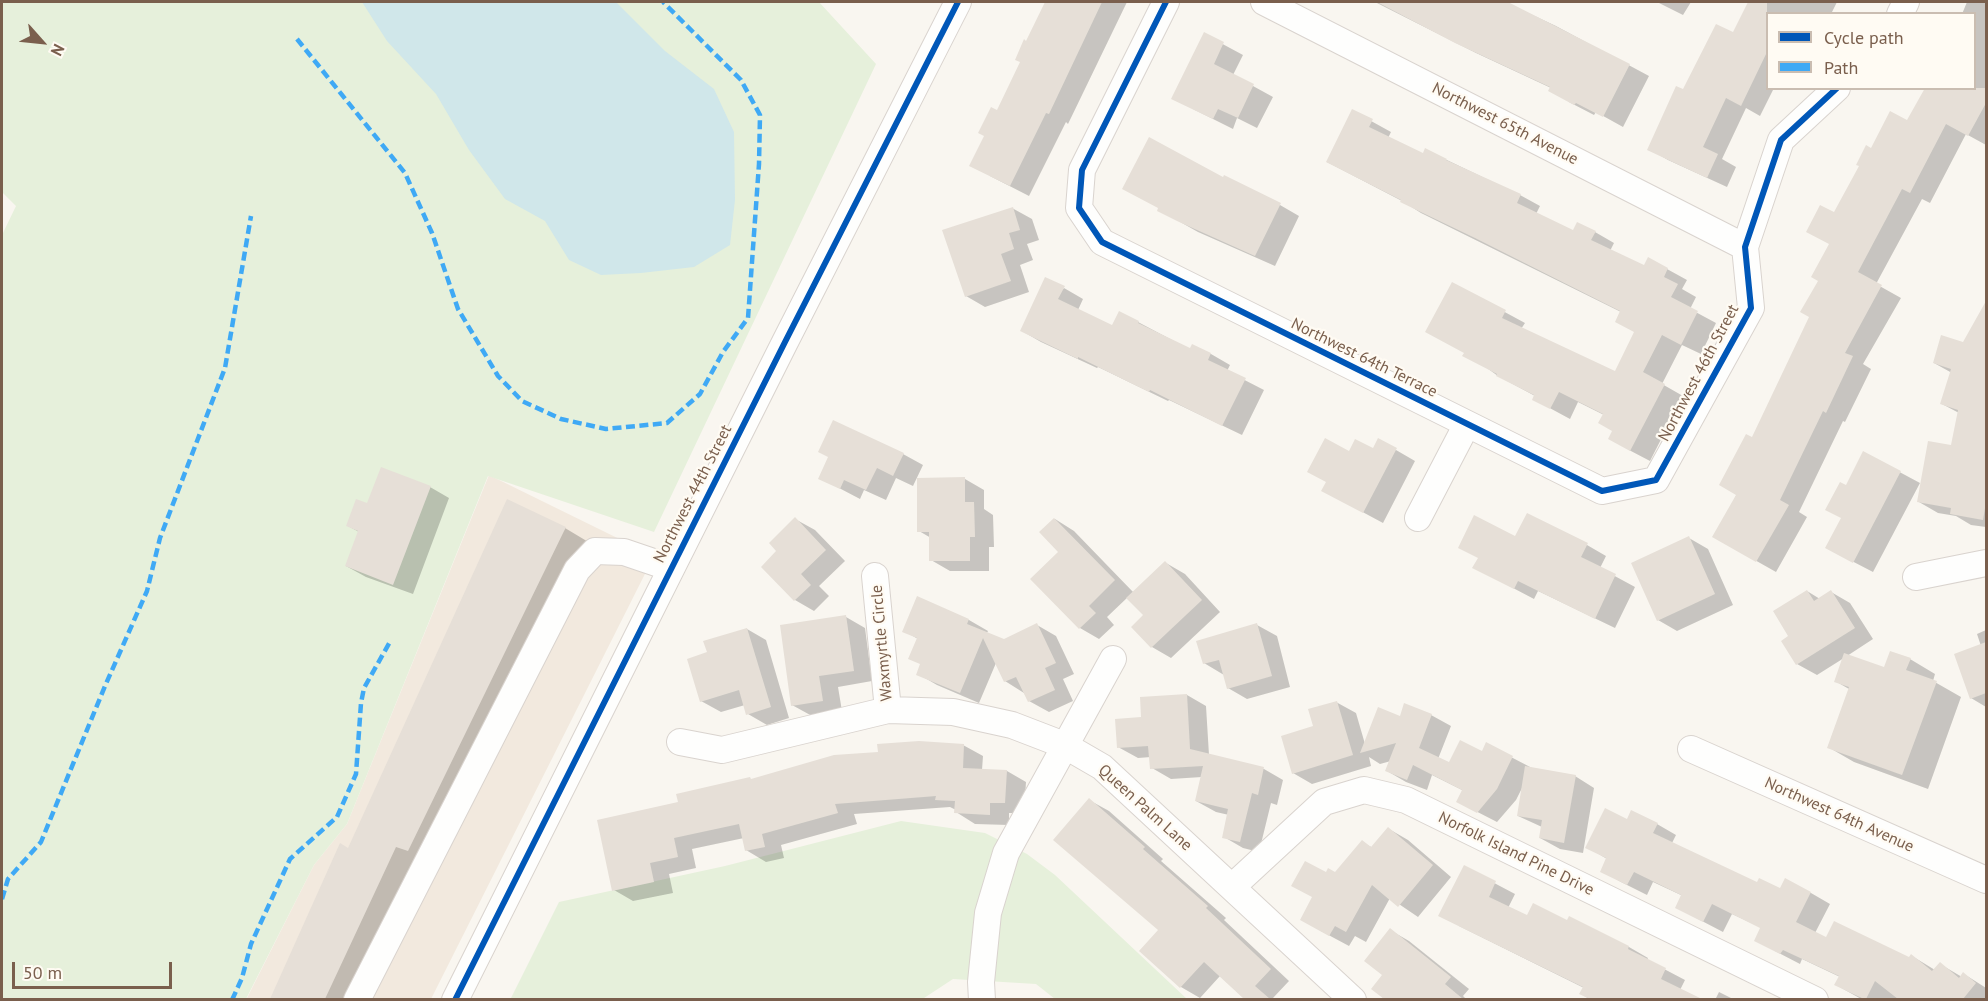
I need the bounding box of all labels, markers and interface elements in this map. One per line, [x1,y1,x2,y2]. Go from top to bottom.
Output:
north arrow [12,12,72,72]
legend [1766,12,1976,90]
text: Cycle path [1824,26,1904,49]
text: N [47,41,69,59]
text: Path [1824,56,1858,79]
street label: Northwest 65th Avenue [1429,79,1581,169]
street label: Northwest 46th Street [1655,301,1743,445]
street label: Northwest 64th Terrace [1288,314,1440,402]
street label: Northwest 44th Street [650,422,736,566]
street label: Waxmyrtle Circle [867,584,897,702]
street label: Queen Palm Lane [1094,761,1196,855]
street label: Northwest 64th Avenue [1761,773,1917,857]
street label: Norfolk Island Pine Drive [1435,808,1597,900]
scale bar [15,950,176,988]
text: 50 m [23,961,62,984]

